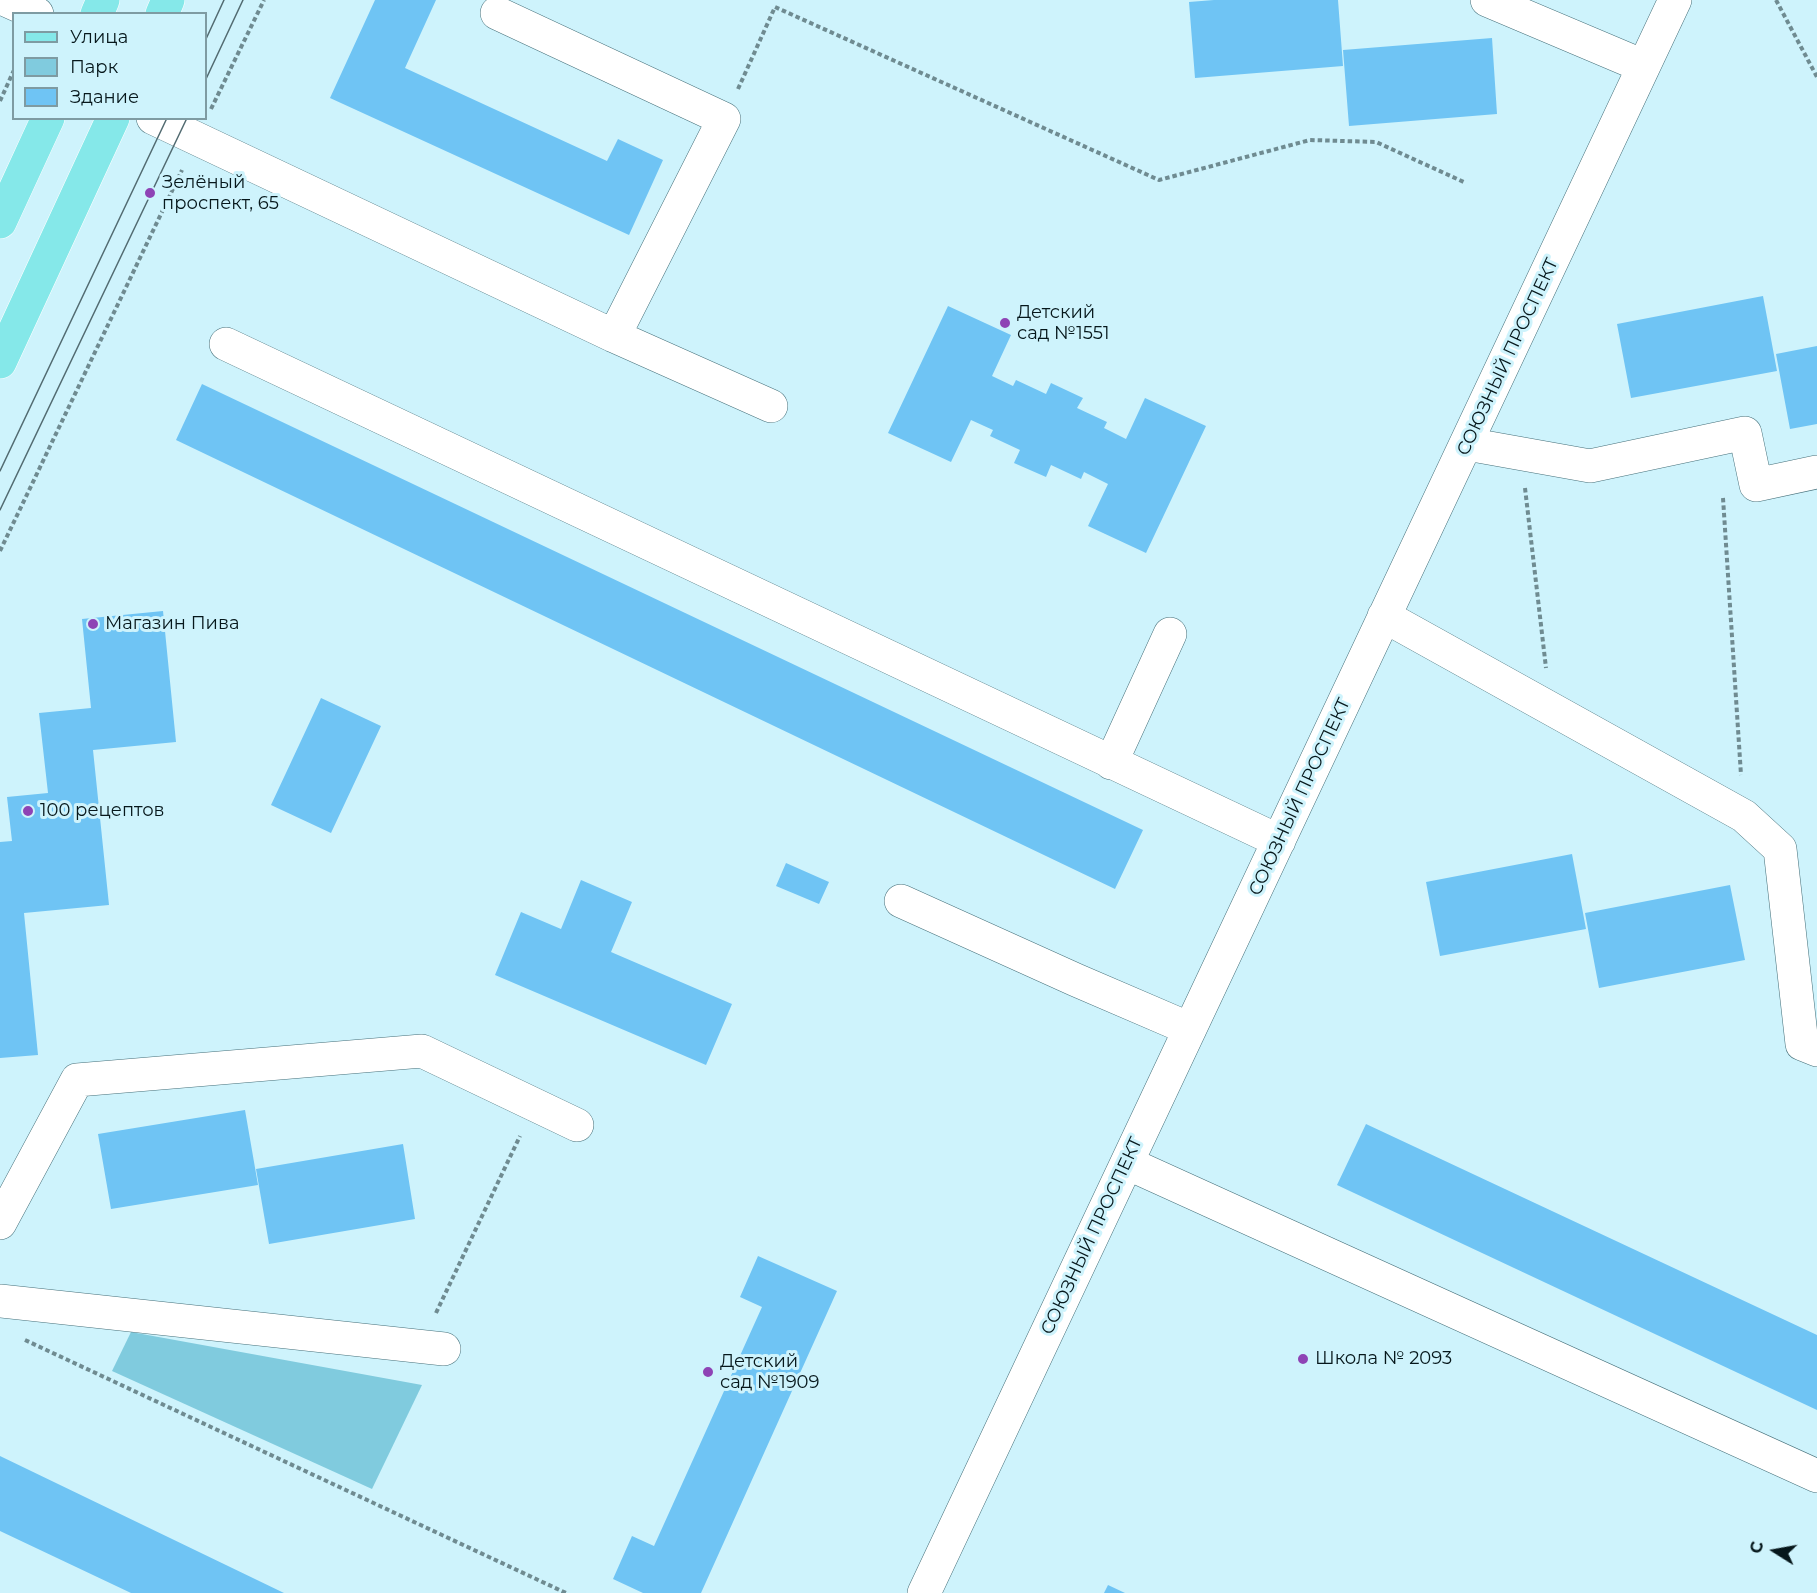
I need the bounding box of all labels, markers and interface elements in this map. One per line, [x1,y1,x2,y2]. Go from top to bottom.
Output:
legend [12,12,207,120]
text: Улица [70,26,128,48]
text: Парк [70,56,118,78]
text: Здание [70,86,139,108]
place label: Зелёный проспект, 65 [162,172,279,214]
marker: Зелёный проспект, 65 [143,186,157,200]
street label: СОЮЗНЫЙ ПРОСПЕКТ [1453,255,1563,459]
place label: Детский сад №1551 [1017,302,1109,344]
marker: Детский сад №1551 [998,316,1012,330]
place label: Магазин Пива [105,613,239,635]
marker: Магазин Пива [86,617,100,631]
street label: СОЮЗНЫЙ ПРОСПЕКТ [1245,695,1355,899]
place label: 100 рецептов [40,800,165,822]
marker: 100 рецептов [21,804,35,818]
street label: СОЮЗНЫЙ ПРОСПЕКТ [1037,1134,1147,1338]
place label: Школа № 2093 [1315,1348,1452,1370]
place label: Детский сад №1909 [720,1351,819,1394]
marker: Школа № 2093 [1296,1352,1310,1366]
marker: Детский сад №1909 [701,1365,715,1379]
north arrow [1745,1521,1805,1581]
text: С [1746,1540,1767,1555]

